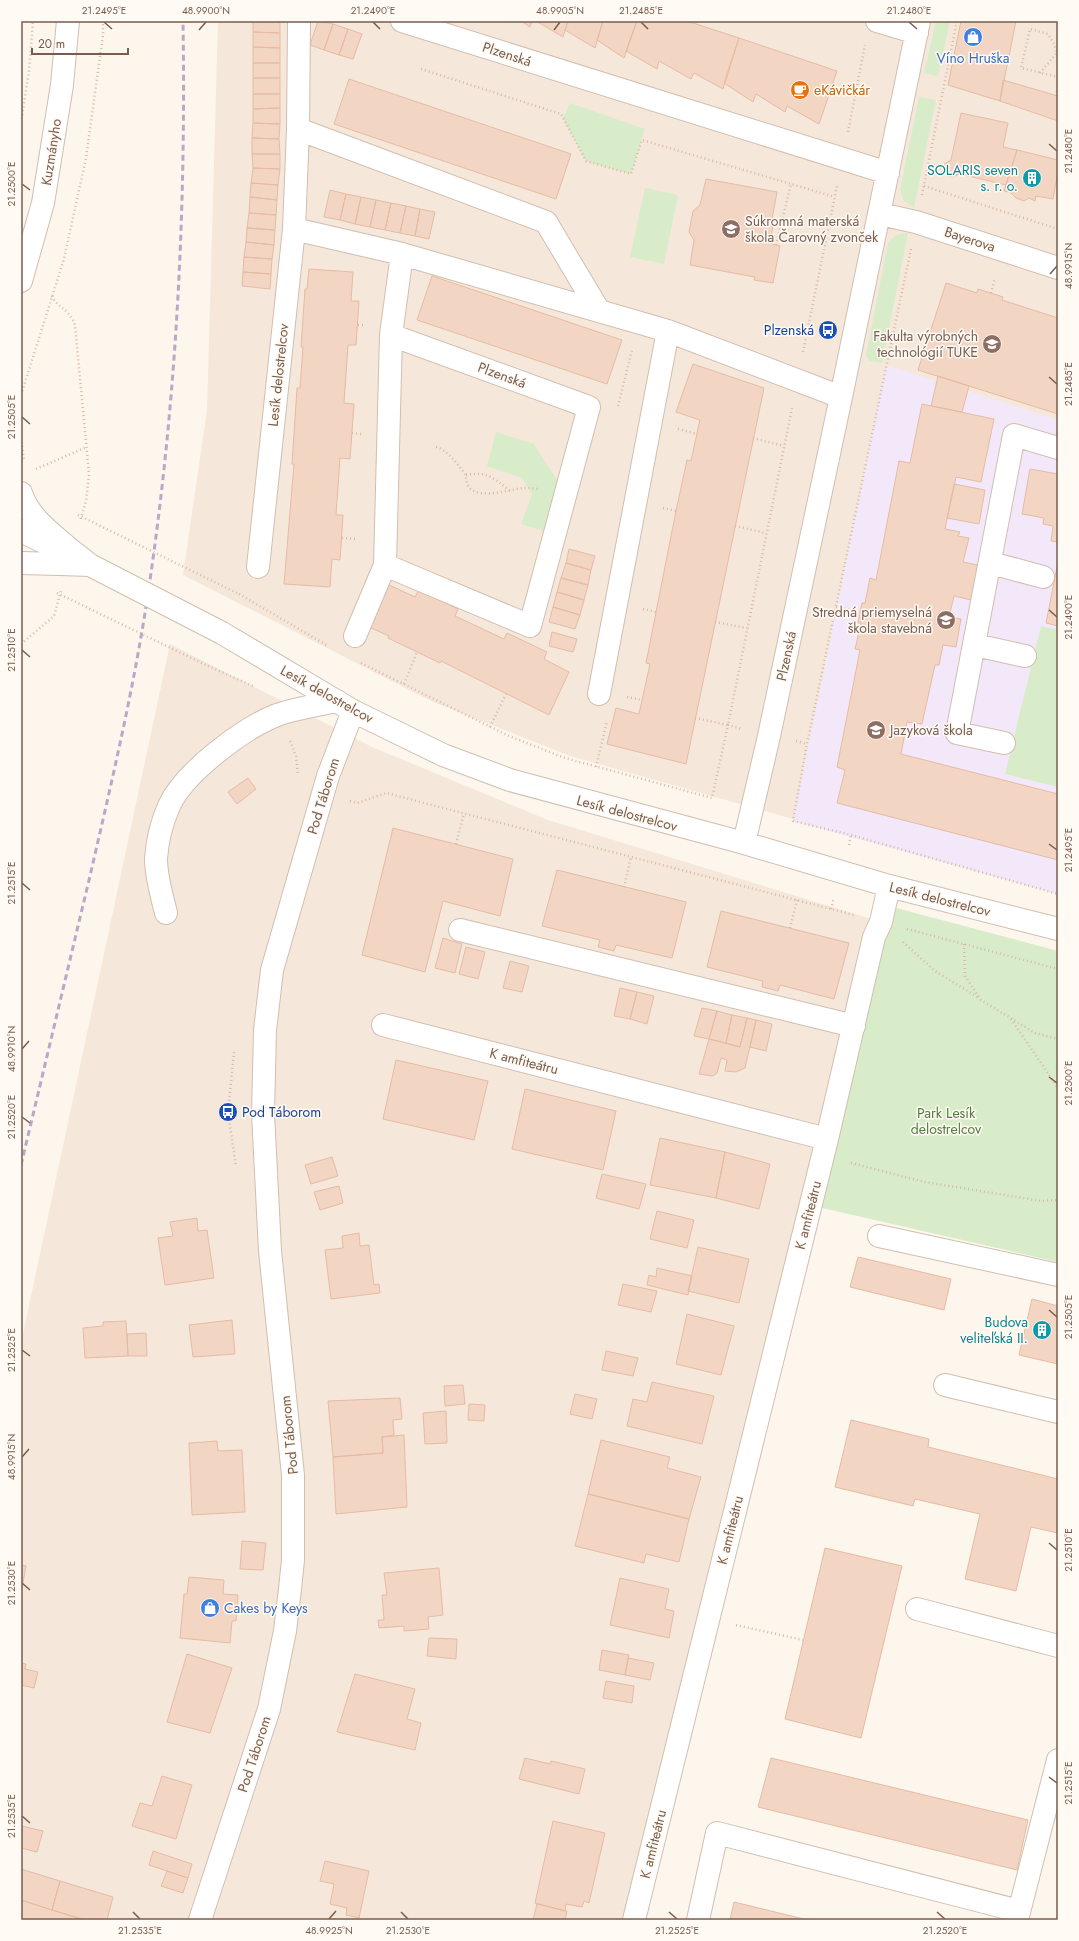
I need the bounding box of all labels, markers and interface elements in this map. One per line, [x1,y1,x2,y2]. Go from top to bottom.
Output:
text: 21.2495°E [82,3,126,18]
text: 48.9900°N [182,3,230,18]
text: 21.2490°E [351,3,395,18]
text: 48.9905°N [536,3,584,18]
text: 21.2485°E [619,3,663,18]
text: 21.2480°E [887,3,931,18]
shop icon: Víno Hruška [962,26,984,48]
scale bar [32,30,128,56]
text: 20 m [38,35,65,53]
street label: Plzenská [480,37,534,71]
place label: Víno Hruška [937,48,1009,68]
cafe icon: eKávičkár [789,79,811,101]
place label: eKávičkár [814,80,870,100]
street label: Kuzmányho [36,117,66,187]
text: 21.2480°E [1061,129,1076,173]
place label: SOLARIS seven s. r. o. [927,160,1018,196]
text: 21.2500°E [4,162,19,206]
building icon: SOLARIS seven s. r. o. [1021,167,1043,189]
place label: Súkromná materská škola Čarovný zvonček [745,211,879,247]
school or university icon: Súkromná materská škola Čarovný zvonček [720,218,742,240]
street label: Bayerova [942,221,998,257]
text: 48.9915°N [1061,243,1076,289]
bus stop icon: Plzenská [817,319,839,341]
place label: Plzenská [764,320,814,340]
street label: Lesík delostrelcov [263,322,293,428]
place label: Fakulta výrobných technológií TUKE [873,326,978,362]
school or university icon: Fakulta výrobných technológií TUKE [981,333,1003,355]
street label: Plzenská [475,357,529,393]
text: 21.2485°E [1061,362,1076,406]
text: 21.2505°E [4,395,19,439]
text: 21.2490°E [1061,595,1076,639]
place label: Stredná priemyselná škola stavebná [812,602,932,638]
school or university icon: Stredná priemyselná škola stavebná [935,609,957,631]
text: 21.2510°E [4,628,19,672]
street label: Plzenská [771,629,801,683]
street label: Lesík delostrelcov [277,660,378,728]
school or university icon: Jazyková škola [865,719,887,741]
place label: Jazyková škola [888,720,973,740]
street label: Pod Táborom [302,755,344,837]
street label: Lesík delostrelcov [574,790,680,836]
text: 21.2495°E [1061,828,1076,872]
text: 21.2515°E [4,862,19,904]
street label: Lesík delostrelcov [887,877,993,921]
text: 48.9910°N [4,1026,19,1072]
street label: K amfiteátru [487,1043,561,1079]
text: 21.2500°E [1061,1061,1076,1105]
text: 21.2520°E [4,1095,19,1139]
bus stop icon: Pod Táborom [217,1101,239,1123]
place label: Pod Táborom [242,1102,321,1122]
park label: Park Lesík delostrelcov [911,1103,982,1139]
street label: K amfiteátru [790,1178,826,1252]
text: 21.2505°E [1061,1295,1076,1339]
place label: Budova veliteľská II. [960,1312,1028,1348]
building icon: Budova veliteľská II. [1031,1319,1053,1341]
text: 21.2525°E [4,1328,19,1372]
street label: Pod Táborom [275,1395,303,1475]
text: 48.9915°N [4,1434,19,1480]
street label: K amfiteátru [712,1493,748,1567]
text: 21.2510°E [1061,1528,1076,1572]
text: 21.2530°E [4,1561,19,1605]
shop icon: Cakes by Keys [199,1597,221,1619]
place label: Cakes by Keys [224,1598,308,1618]
street label: Pod Táborom [232,1713,276,1795]
text: 21.2515°E [1061,1762,1076,1804]
text: 21.2535°E [4,1794,19,1838]
street label: K amfiteátru [635,1807,671,1881]
text: 21.2535°E [118,1923,162,1938]
text: 48.9925°N [305,1923,353,1938]
text: 21.2530°E [386,1923,430,1938]
text: 21.2525°E [655,1923,699,1938]
text: 21.2520°E [923,1923,967,1938]

